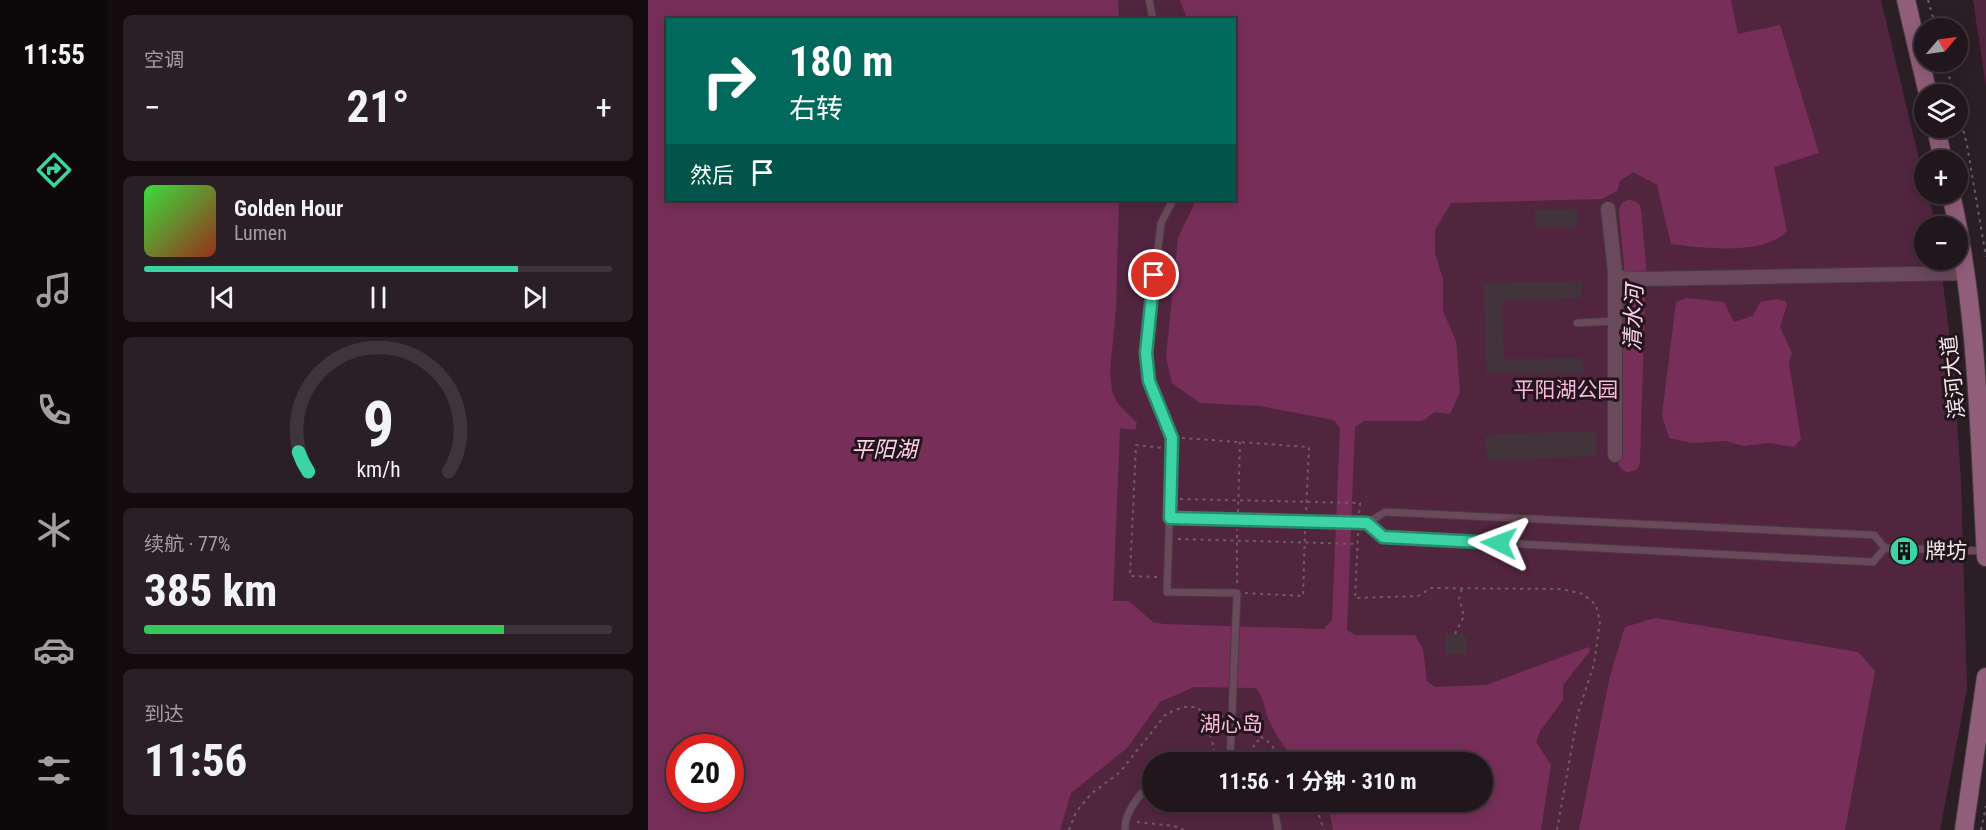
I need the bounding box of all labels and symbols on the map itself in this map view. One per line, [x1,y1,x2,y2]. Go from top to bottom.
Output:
north arrow [1914,18,1968,72]
pin [1128,249,1179,300]
water label: 清水河 [1620,281,1647,351]
street label: 滨河大道 [1937,334,1969,420]
park label: 平阳湖公园 [1514,378,1619,402]
water label: 平阳湖 [851,437,920,462]
position arrow [1467,511,1531,575]
building icon: 牌坊 [1888,535,1920,567]
place label: 牌坊 [1925,539,1967,563]
park label: 湖心岛 [1200,712,1263,736]
speed limit sign: 20 [666,734,744,812]

